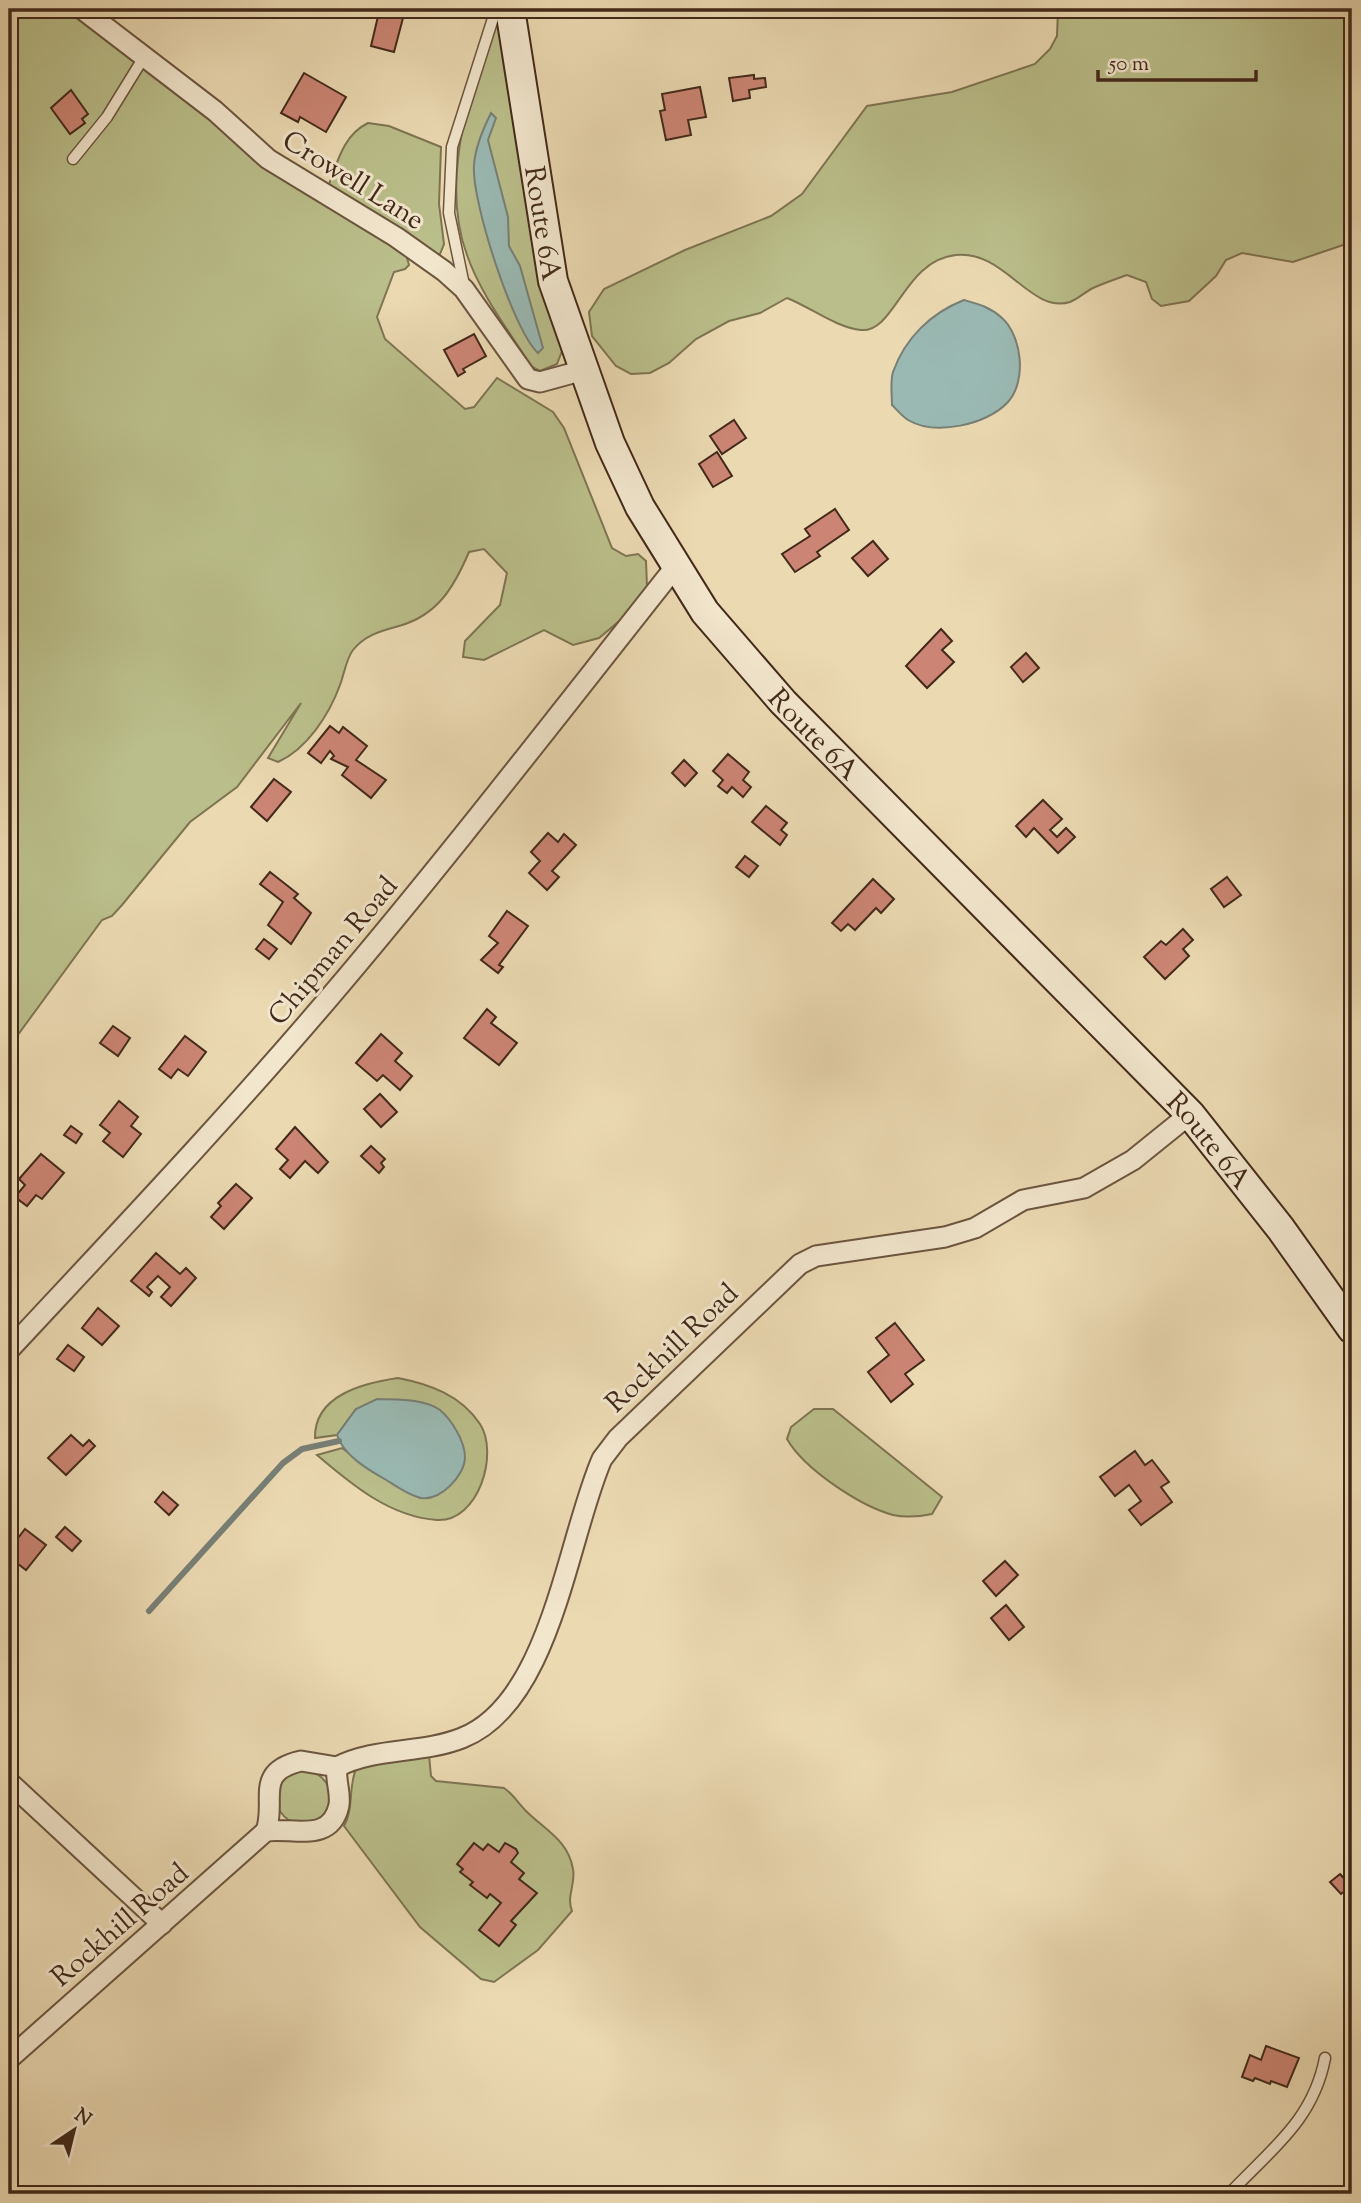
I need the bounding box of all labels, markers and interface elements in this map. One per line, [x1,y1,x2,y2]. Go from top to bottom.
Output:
scale bar [1098,38,1256,82]
text: 50 m [1108,50,1149,80]
street label: Crowell Lane [274,122,431,241]
street label: Route 6A [512,164,570,284]
street label: Route 6A [757,681,867,791]
street label: Chipman Road [260,868,409,1035]
street label: Route 6A [1156,1084,1259,1199]
street label: Rockhill Road [598,1275,749,1423]
street label: Rockhill Road [43,1855,199,1998]
north arrow [38,2094,108,2164]
text: N [68,2103,96,2134]

